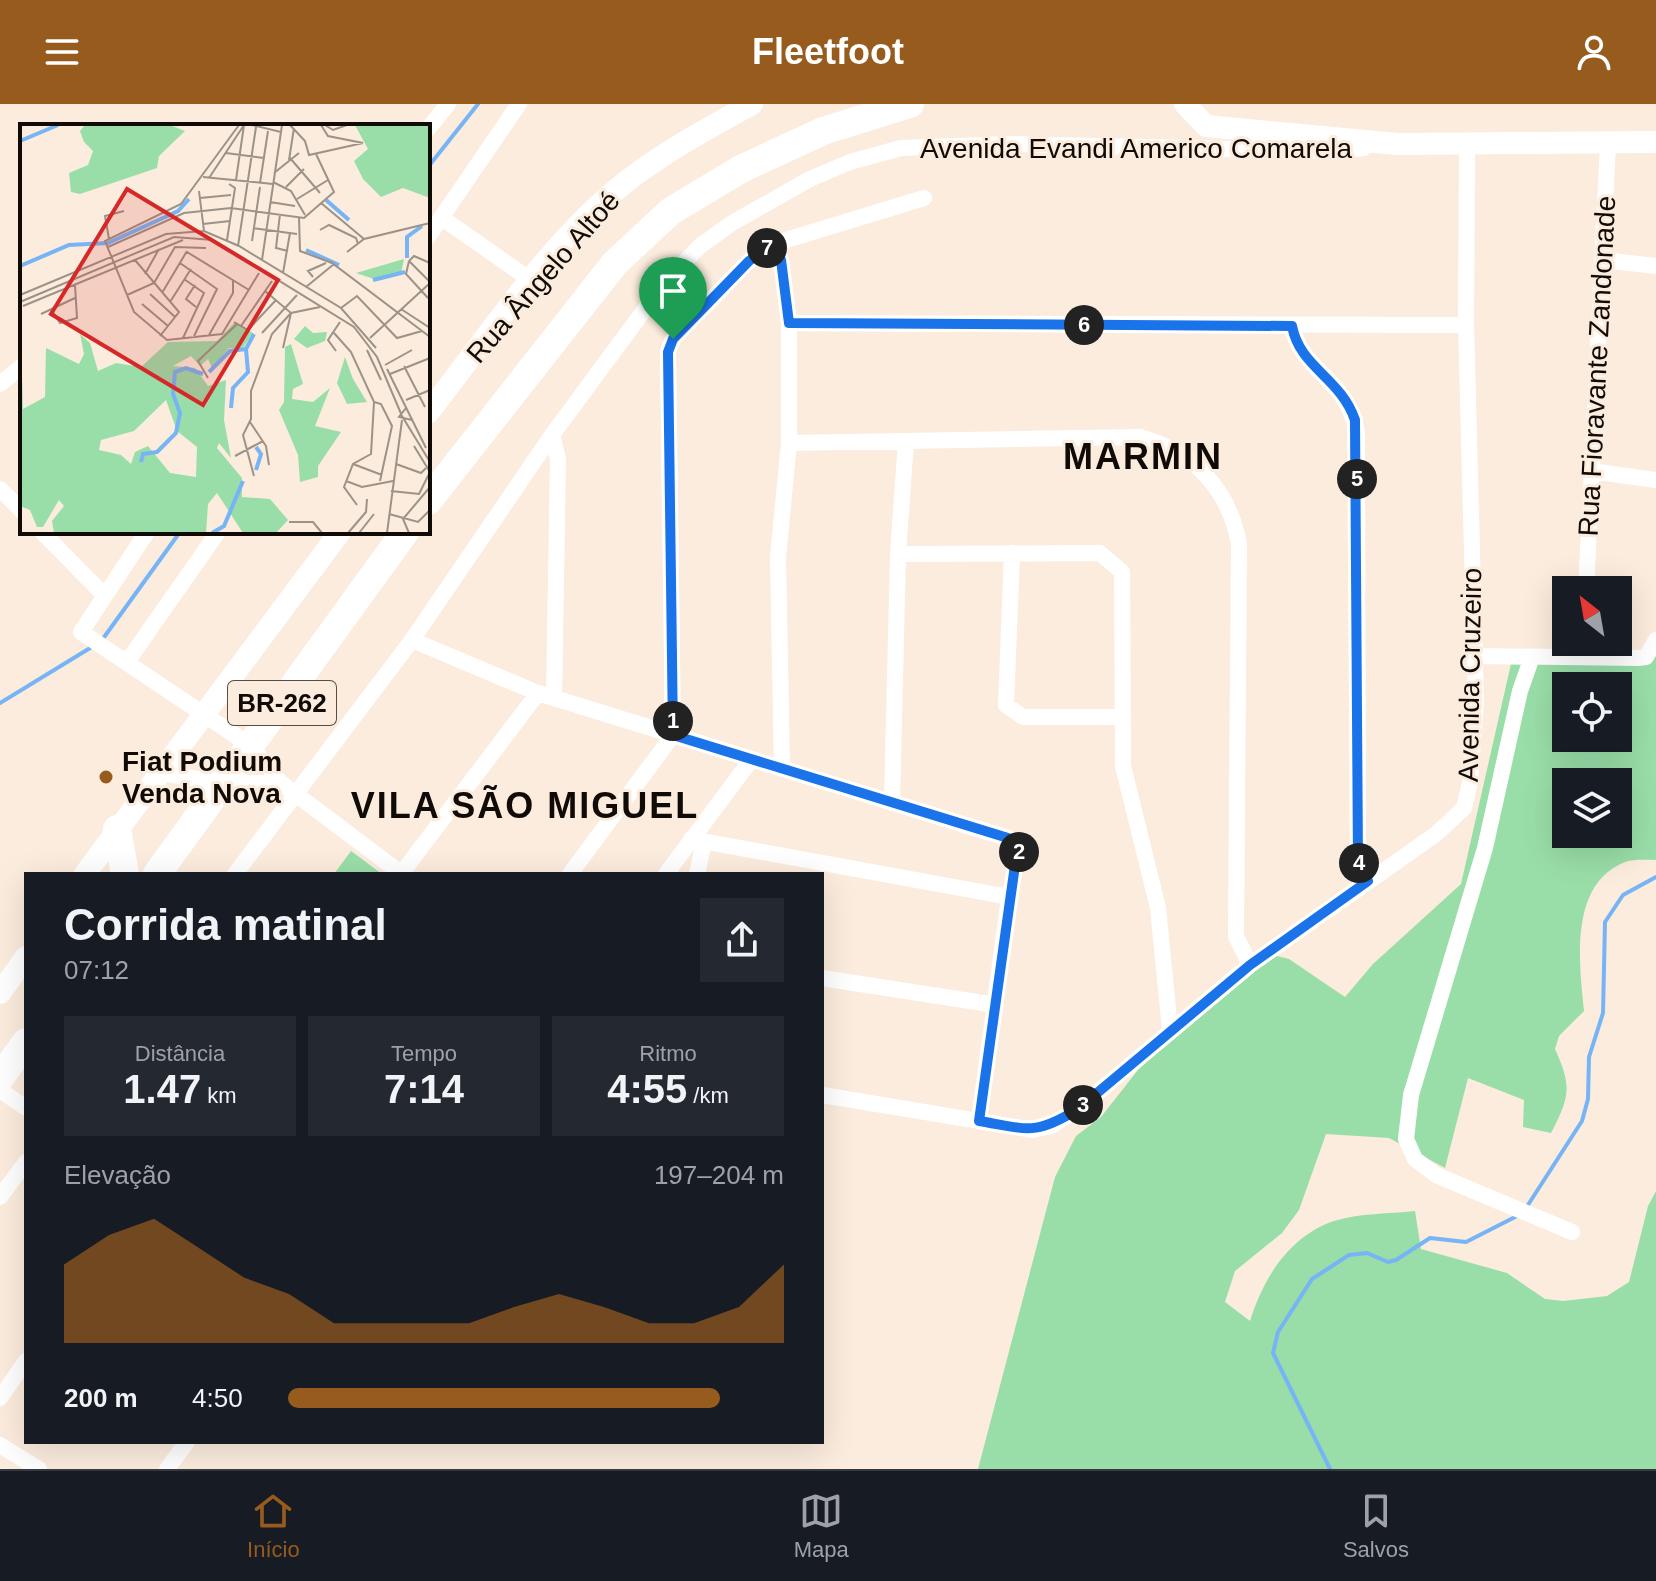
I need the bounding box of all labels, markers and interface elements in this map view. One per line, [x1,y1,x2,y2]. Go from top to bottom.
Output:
icon: menu [40,30,84,74]
icon: person [1572,30,1616,74]
text: Fleetfoot [752,31,904,72]
inset map [20,124,430,534]
street label: Avenida Evandi Americo Comarela [920,133,1353,164]
street label: Rua Ângelo Altoé [460,185,626,369]
street label: Rua Fioravante Zandonade [1573,195,1621,537]
pin: 7 [747,228,787,268]
text: 7 [761,235,773,260]
pin [639,257,707,339]
icon: arrive [651,269,695,313]
pin: 6 [1064,305,1104,345]
text: 6 [1078,312,1090,337]
district label: MARMIN [1063,436,1223,477]
pin: 5 [1337,459,1377,499]
text: 5 [1351,466,1363,491]
street label: Avenida Cruzeiro [1453,568,1487,782]
north arrow [1552,576,1632,656]
map controls [1552,576,1632,848]
button: locate [1552,672,1632,752]
road number: BR-262 [228,681,336,725]
pin: 1 [653,701,693,741]
text: 1 [667,708,679,733]
place label: Fiat Podium Venda Nova [122,746,282,809]
marker: Fiat Podium Venda Nova [97,768,115,786]
button: layers [1552,768,1632,848]
district label: VILA SÃO MIGUEL [351,784,699,826]
pin: 2 [999,832,1039,872]
text: 2 [1013,839,1025,864]
pin: 4 [1339,843,1379,883]
text: 4 [1353,850,1365,875]
button: share [700,898,784,982]
text: Corrida matinal [64,900,387,949]
text: 07:12 [64,955,129,985]
text: Distância [135,1041,225,1066]
text: Tempo [391,1041,457,1066]
text: Ritmo [639,1041,697,1066]
text: 1.47 [123,1067,201,1111]
text: 7:14 [384,1067,464,1111]
text: 4:55 [607,1067,687,1111]
text: km [201,1083,237,1108]
text: /km [687,1083,729,1108]
pin: 3 [1063,1085,1103,1125]
text: 3 [1077,1092,1089,1117]
text: Elevação [64,1160,171,1190]
text: 197–204 m [654,1160,784,1190]
text: 200 m [64,1383,138,1413]
text: 4:50 [192,1383,243,1413]
tab: Início [247,1489,300,1563]
tab: Mapa [794,1489,849,1563]
tab: Salvos [1343,1489,1409,1563]

